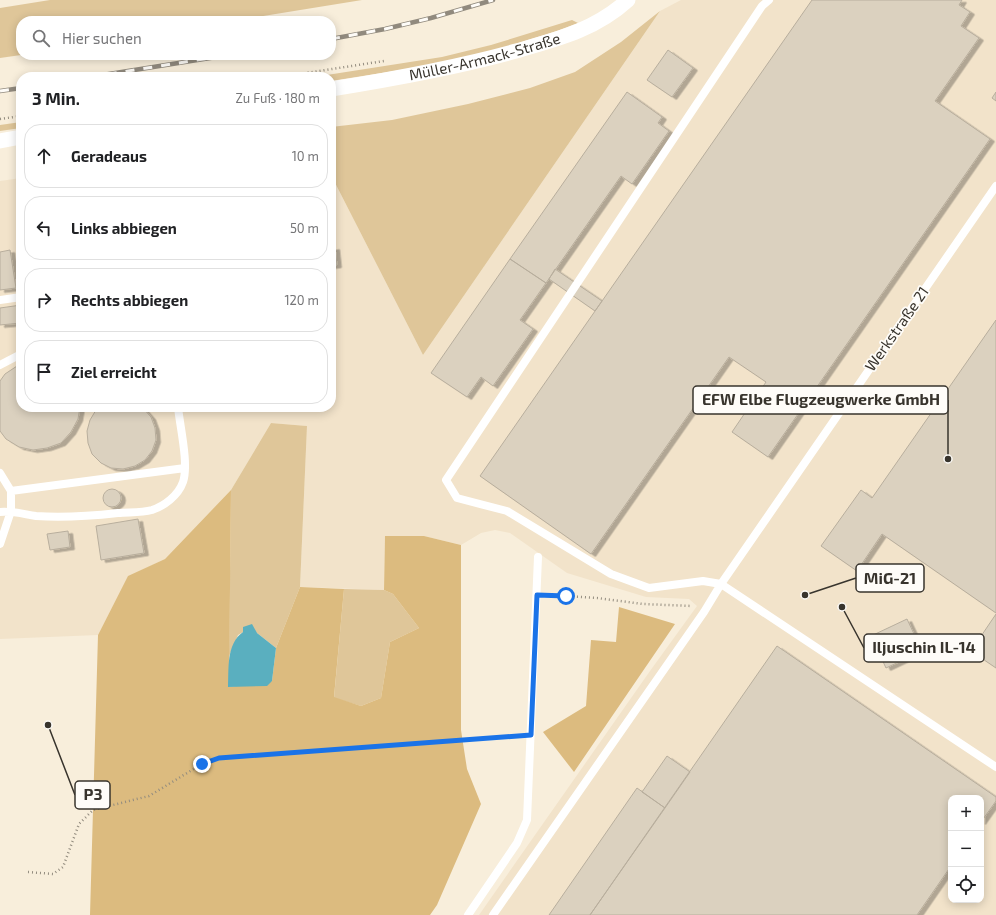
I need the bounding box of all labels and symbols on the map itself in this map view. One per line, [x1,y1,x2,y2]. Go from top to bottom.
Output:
street label: Müller-Armack-Straße [407,28,562,83]
street label: Werkstraße 21 [860,283,932,374]
callout: EFW Elbe Flugzeugwerke GmbH [693,386,948,414]
text: EFW Elbe Flugzeugwerke GmbH [702,389,940,408]
callout: MiG-21 [856,564,924,592]
text: MiG-21 [864,568,916,587]
route start [557,587,575,605]
callout: Iljuschin IL-14 [864,634,984,662]
text: Iljuschin IL-14 [872,637,976,656]
route end [193,755,211,773]
callout: P3 [75,781,110,809]
text: P3 [84,784,102,803]

